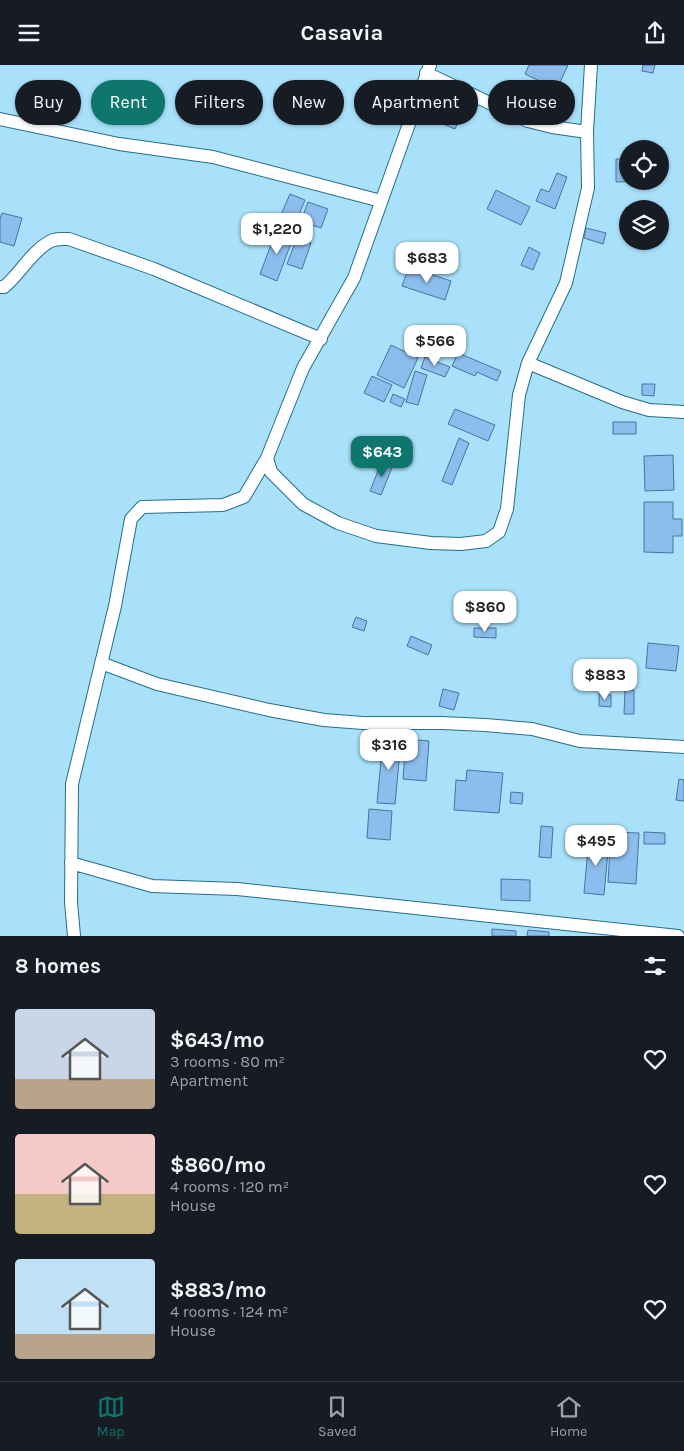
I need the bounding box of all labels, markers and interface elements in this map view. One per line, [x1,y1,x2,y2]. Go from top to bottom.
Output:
icon: menu [15,19,43,47]
icon: share [641,19,669,47]
text: Casavia [301,20,383,46]
chip: Buy [15,80,81,125]
chip: Rent [91,80,165,125]
chip: Filters [175,80,263,125]
chip: New [273,80,344,125]
chip: Apartment [354,80,478,125]
chip: House [488,80,575,125]
map controls [619,140,669,250]
button: locate [619,140,669,190]
button: layers [619,200,669,250]
pin: $1,220 [236,213,318,255]
text: $1,220 [252,219,302,238]
pin: $683 [397,241,457,284]
text: $683 [406,248,448,267]
pin: $566 [405,325,465,367]
text: $566 [415,331,455,350]
pin: $643 [352,435,412,478]
text: $643 [362,442,402,461]
pin: $860 [455,591,515,633]
text: $860 [464,597,506,616]
pin: $883 [575,659,635,701]
text: $883 [584,665,626,684]
pin: $316 [359,729,419,771]
text: $316 [371,735,407,754]
pin: $495 [566,825,626,867]
text: $495 [576,831,616,850]
icon: filters [641,952,669,980]
text: 8 homes [15,954,101,978]
text: $643/mo [170,1028,265,1052]
icon: home [55,1029,115,1089]
icon: heart [641,1045,669,1073]
text: 3 rooms · 80 m² [170,1052,285,1071]
text: Apartment [170,1071,248,1090]
text: $860/mo [170,1153,266,1177]
icon: home [55,1154,115,1214]
icon: heart [641,1170,669,1198]
text: 4 rooms · 120 m² [170,1177,289,1196]
text: House [170,1196,216,1215]
text: $883/mo [170,1278,266,1302]
icon: home [55,1279,115,1339]
icon: heart [641,1295,669,1323]
text: 4 rooms · 124 m² [170,1302,289,1321]
text: House [170,1321,216,1340]
tab: Map [97,1393,125,1440]
tab: Saved [318,1393,357,1440]
tab: Home [550,1393,587,1440]

